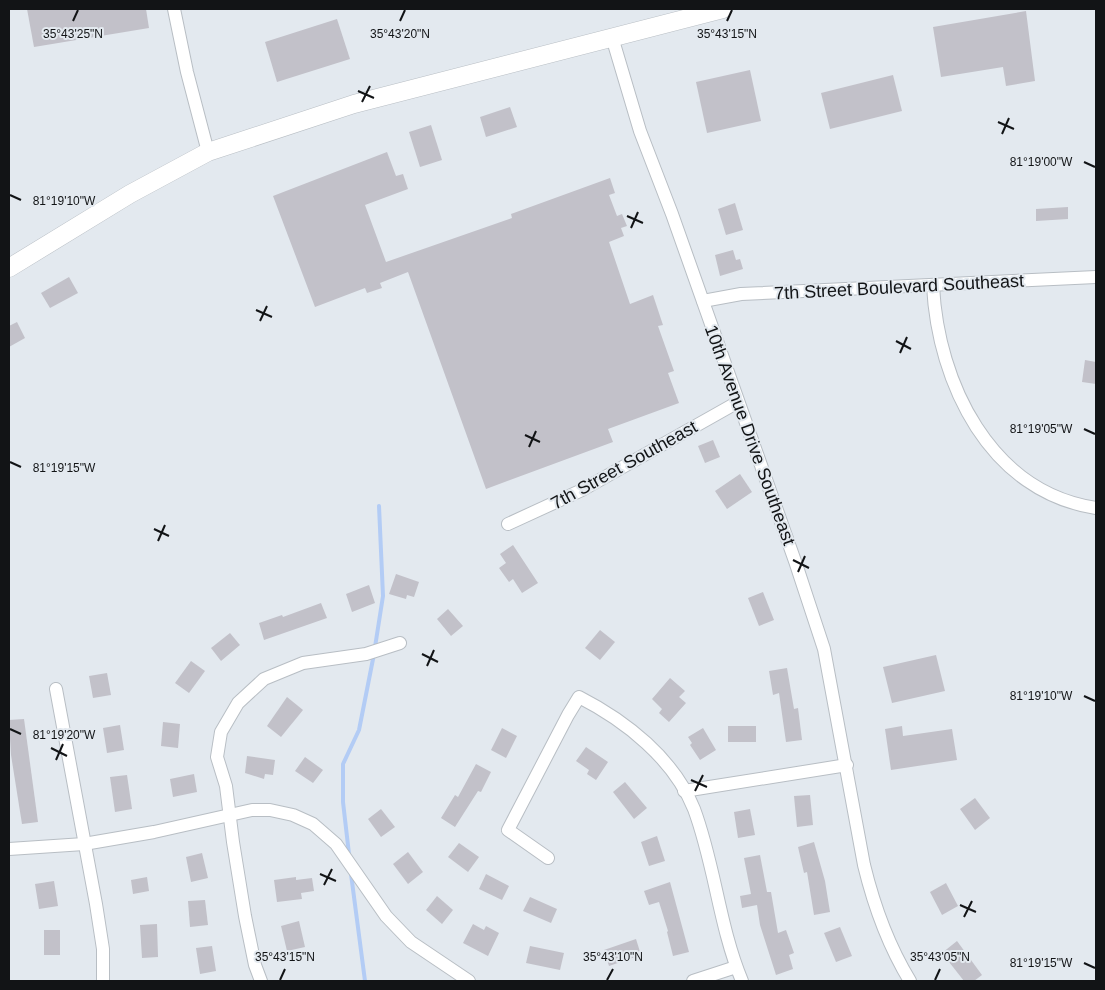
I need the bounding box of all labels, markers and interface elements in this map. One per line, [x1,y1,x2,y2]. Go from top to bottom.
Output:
text: 35°43'25"N [43,27,103,41]
text: 35°43'20"N [370,27,430,41]
text: 35°43'15"N [697,27,757,41]
text: 81°19'00"W [1010,155,1073,169]
text: 81°19'10"W [33,194,96,208]
street label: 7th Street Boulevard Southeast [774,270,1024,304]
street label: 10th Avenue Drive Southeast [701,322,799,548]
street label: 7th Street Southeast [547,416,701,514]
text: 81°19'05"W [1010,422,1073,436]
text: 81°19'15"W [33,461,96,475]
text: 81°19'10"W [1010,689,1073,703]
text: 81°19'20"W [33,728,96,742]
text: 35°43'15"N [255,950,315,964]
text: 35°43'10"N [583,950,643,964]
text: 35°43'05"N [910,950,970,964]
text: 81°19'15"W [1010,956,1073,970]

